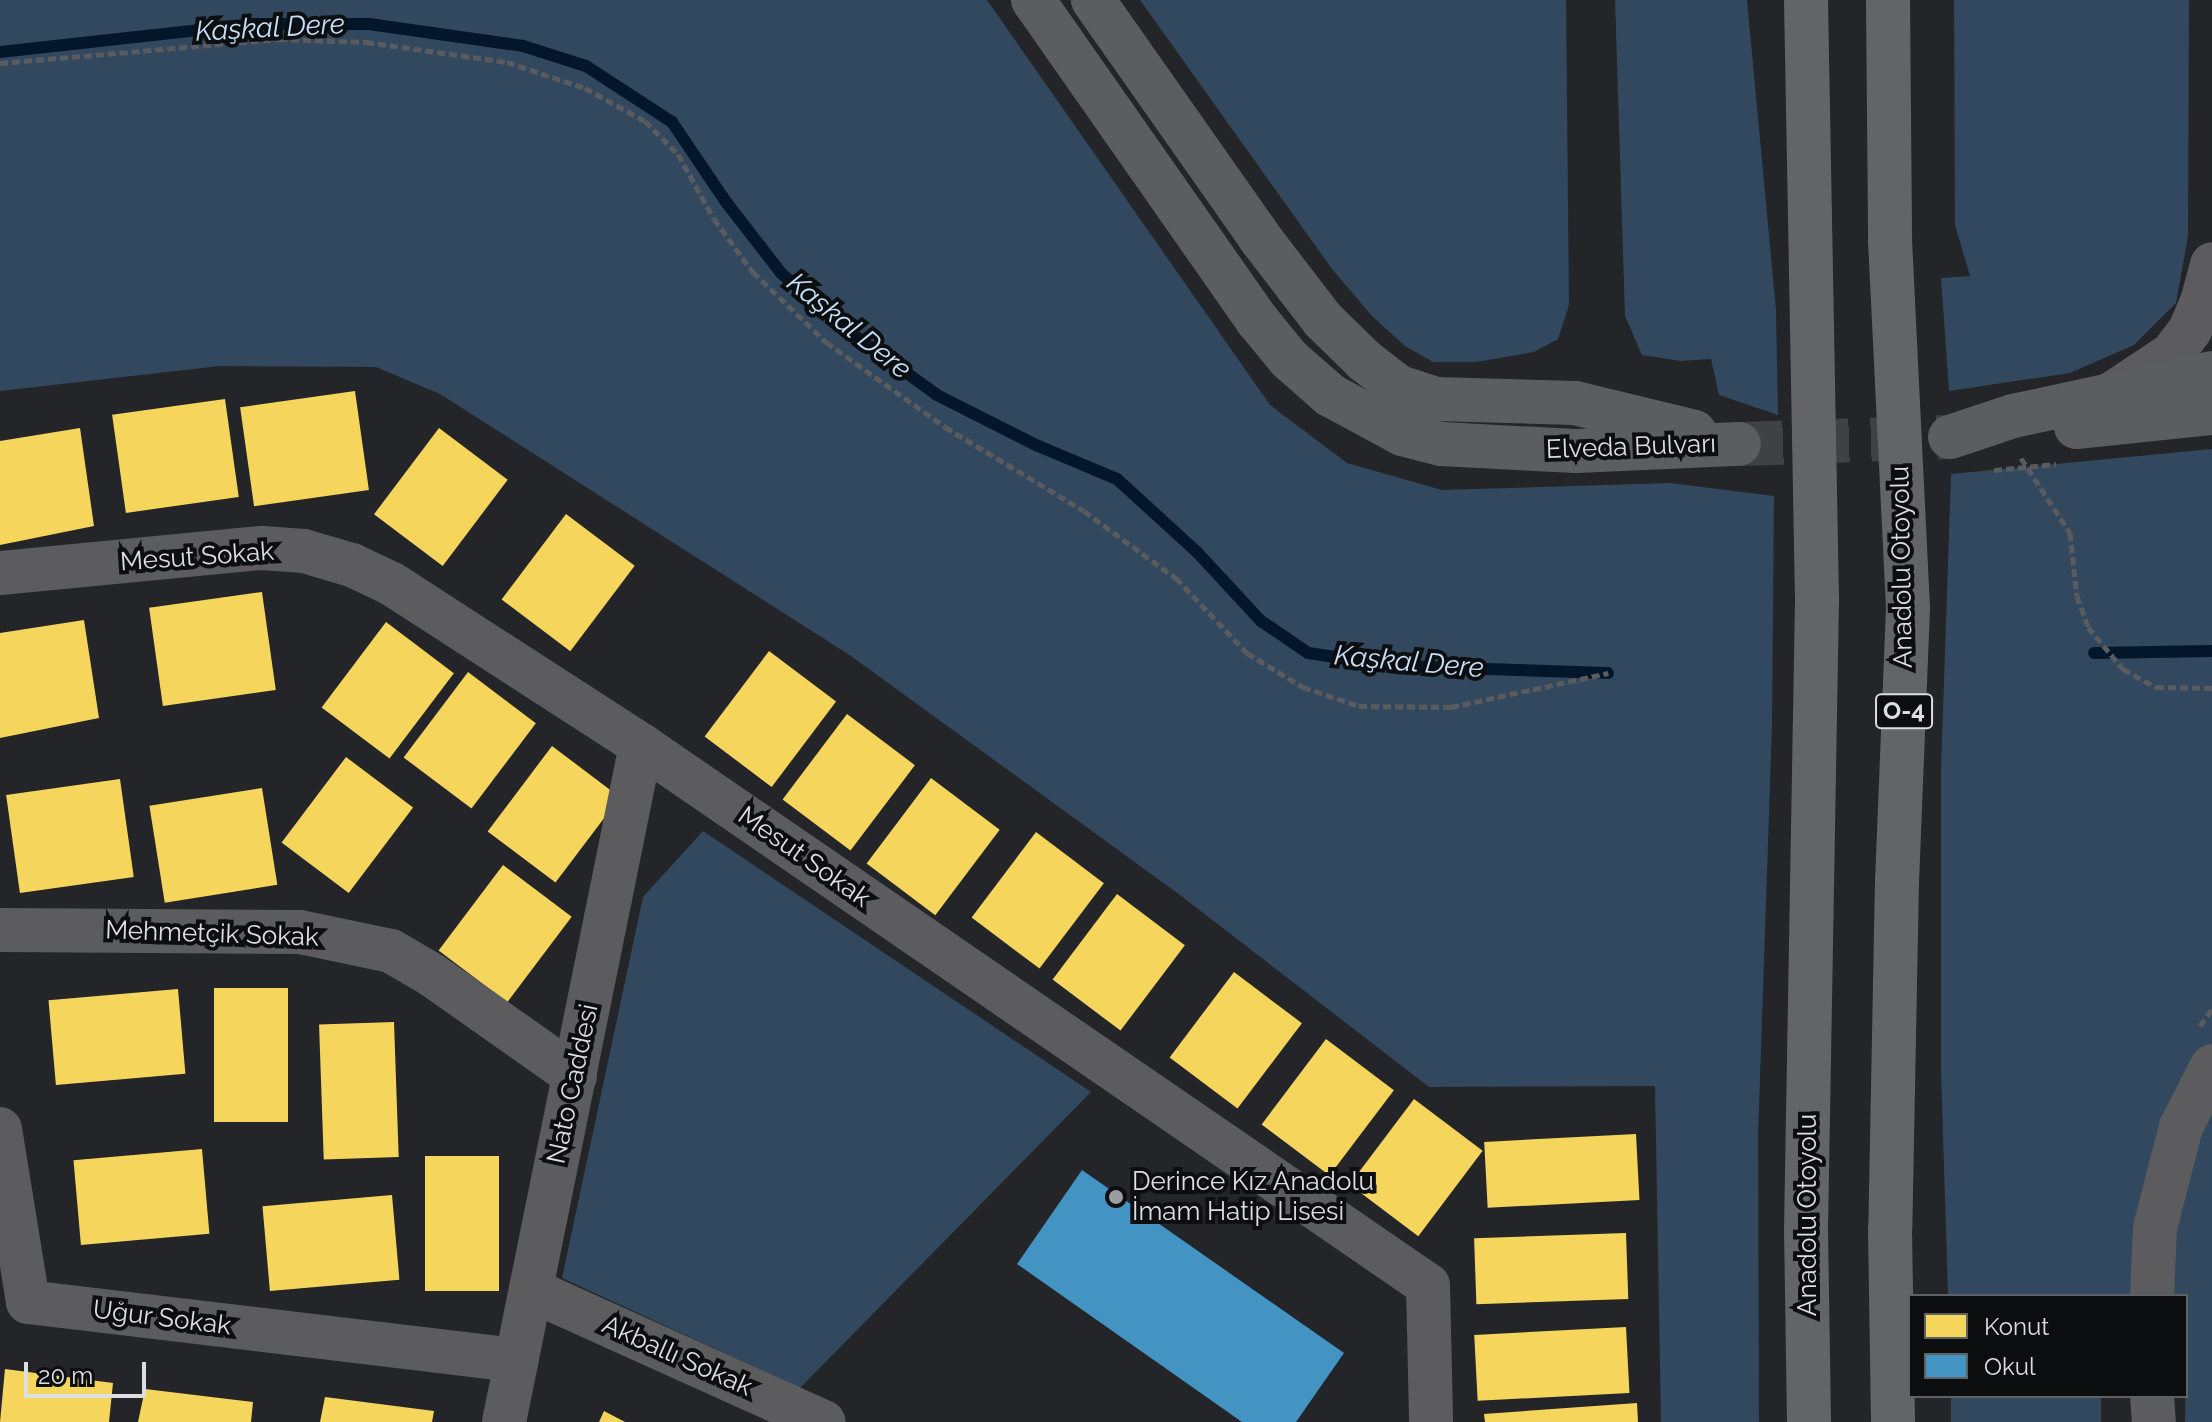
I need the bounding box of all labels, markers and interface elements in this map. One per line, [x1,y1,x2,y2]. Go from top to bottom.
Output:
water label: Kaşkal Dere [194,7,346,49]
water label: Kaşkal Dere [780,266,918,386]
street label: Elveda Bulvarı [1546,428,1716,466]
street label: Anadolu Otoyolu [1885,466,1919,668]
street label: Mesut Sokak [119,536,275,578]
water label: Kaşkal Dere [1333,639,1485,685]
road number: O-4 [1874,691,1934,731]
street label: Mesut Sokak [732,800,876,914]
street label: Mehmetçik Sokak [105,915,319,953]
street label: Nato Caddesi [541,1001,605,1167]
street label: Anadolu Otoyolu [1792,1114,1824,1316]
place label: Derince Kız Anadolu İmam Hatip Lisesi [1132,1166,1375,1228]
marker: Derince Kız Anadolu İmam Hatip Lisesi [1107,1188,1125,1206]
street label: Uğur Sokak [91,1294,233,1342]
legend [1908,1294,2188,1398]
street label: Akballı Sokak [597,1309,757,1403]
text: Konut [1984,1312,2049,1341]
scale bar [28,1346,150,1396]
text: Okul [1984,1352,2036,1381]
text: 20 m [38,1361,93,1390]

